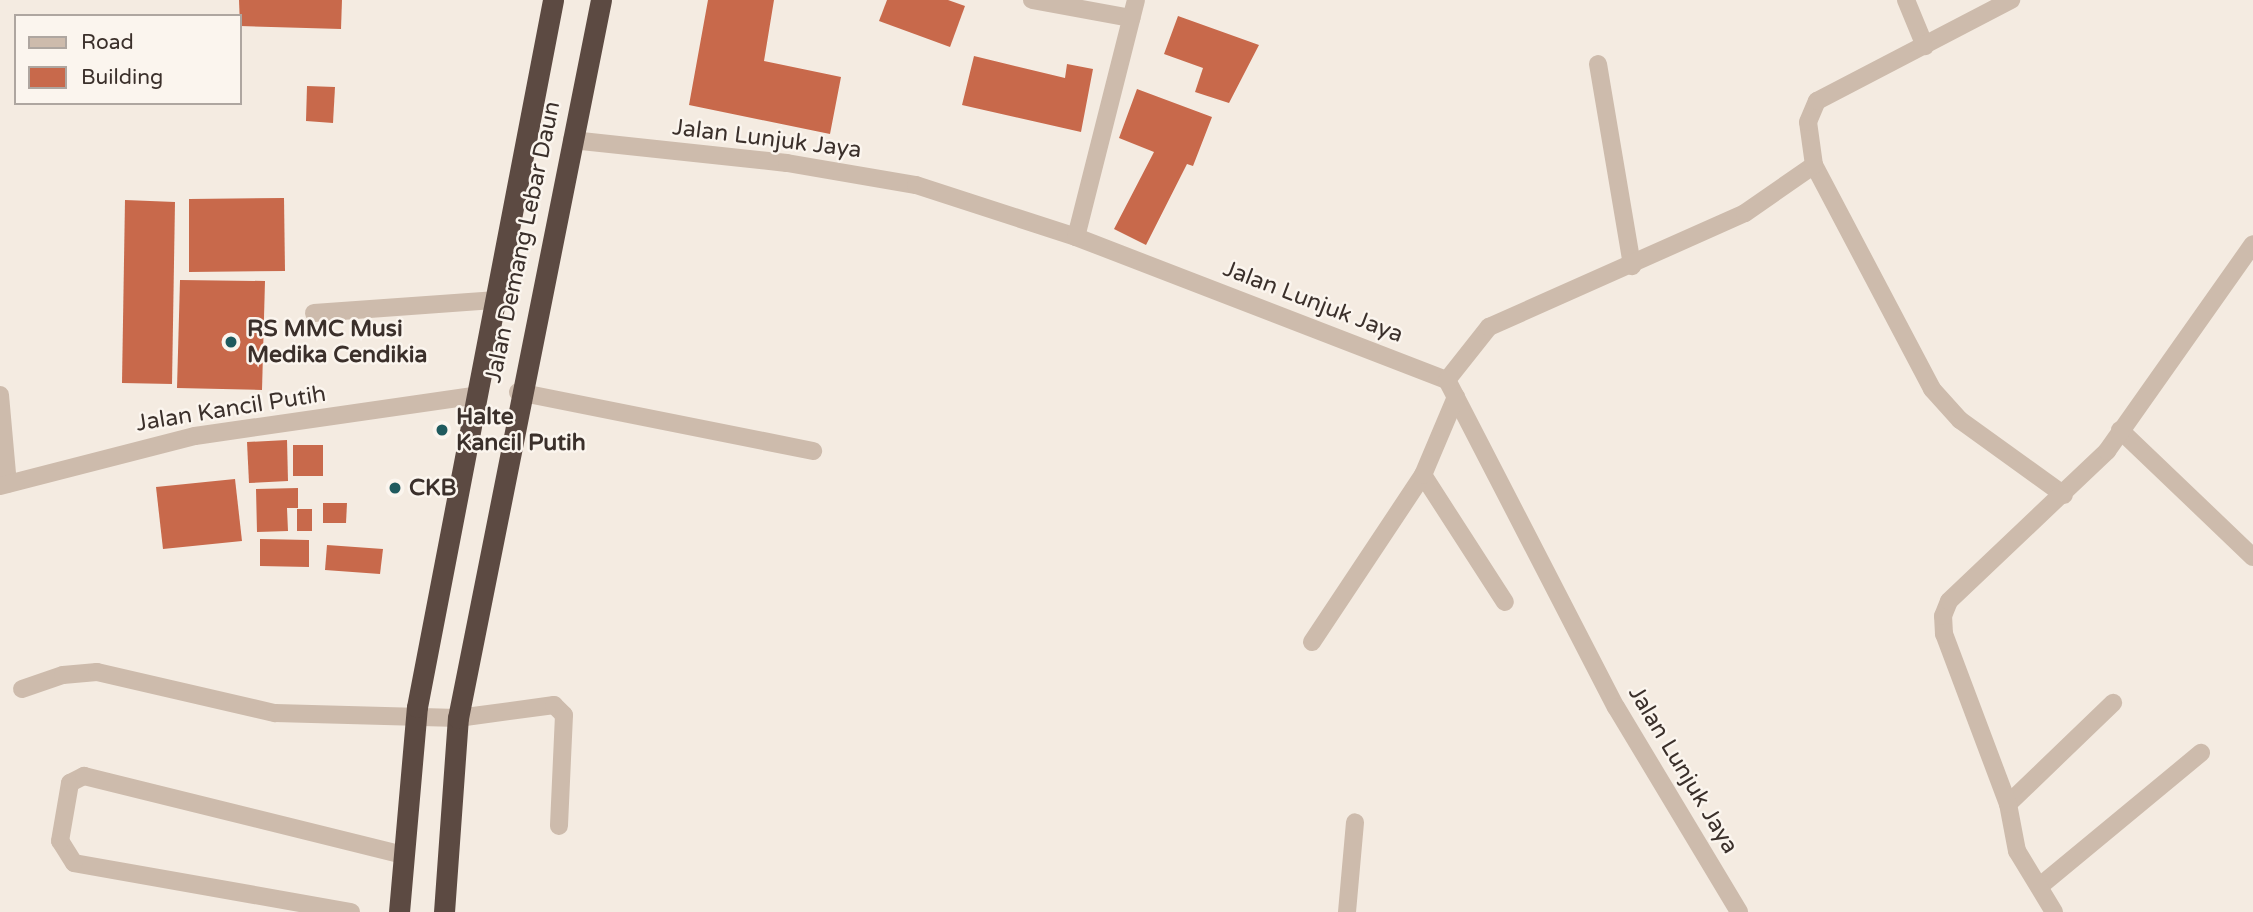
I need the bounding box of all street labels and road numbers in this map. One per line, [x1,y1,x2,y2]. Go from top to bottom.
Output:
street label: Jalan Demang Lebar Daun [480,99,566,385]
street label: Jalan Lunjuk Jaya [671,114,863,164]
street label: Jalan Lunjuk Jaya [1219,255,1407,349]
street label: Jalan Kancil Putih [134,380,328,438]
street label: Jalan Lunjuk Jaya [1622,681,1744,859]

